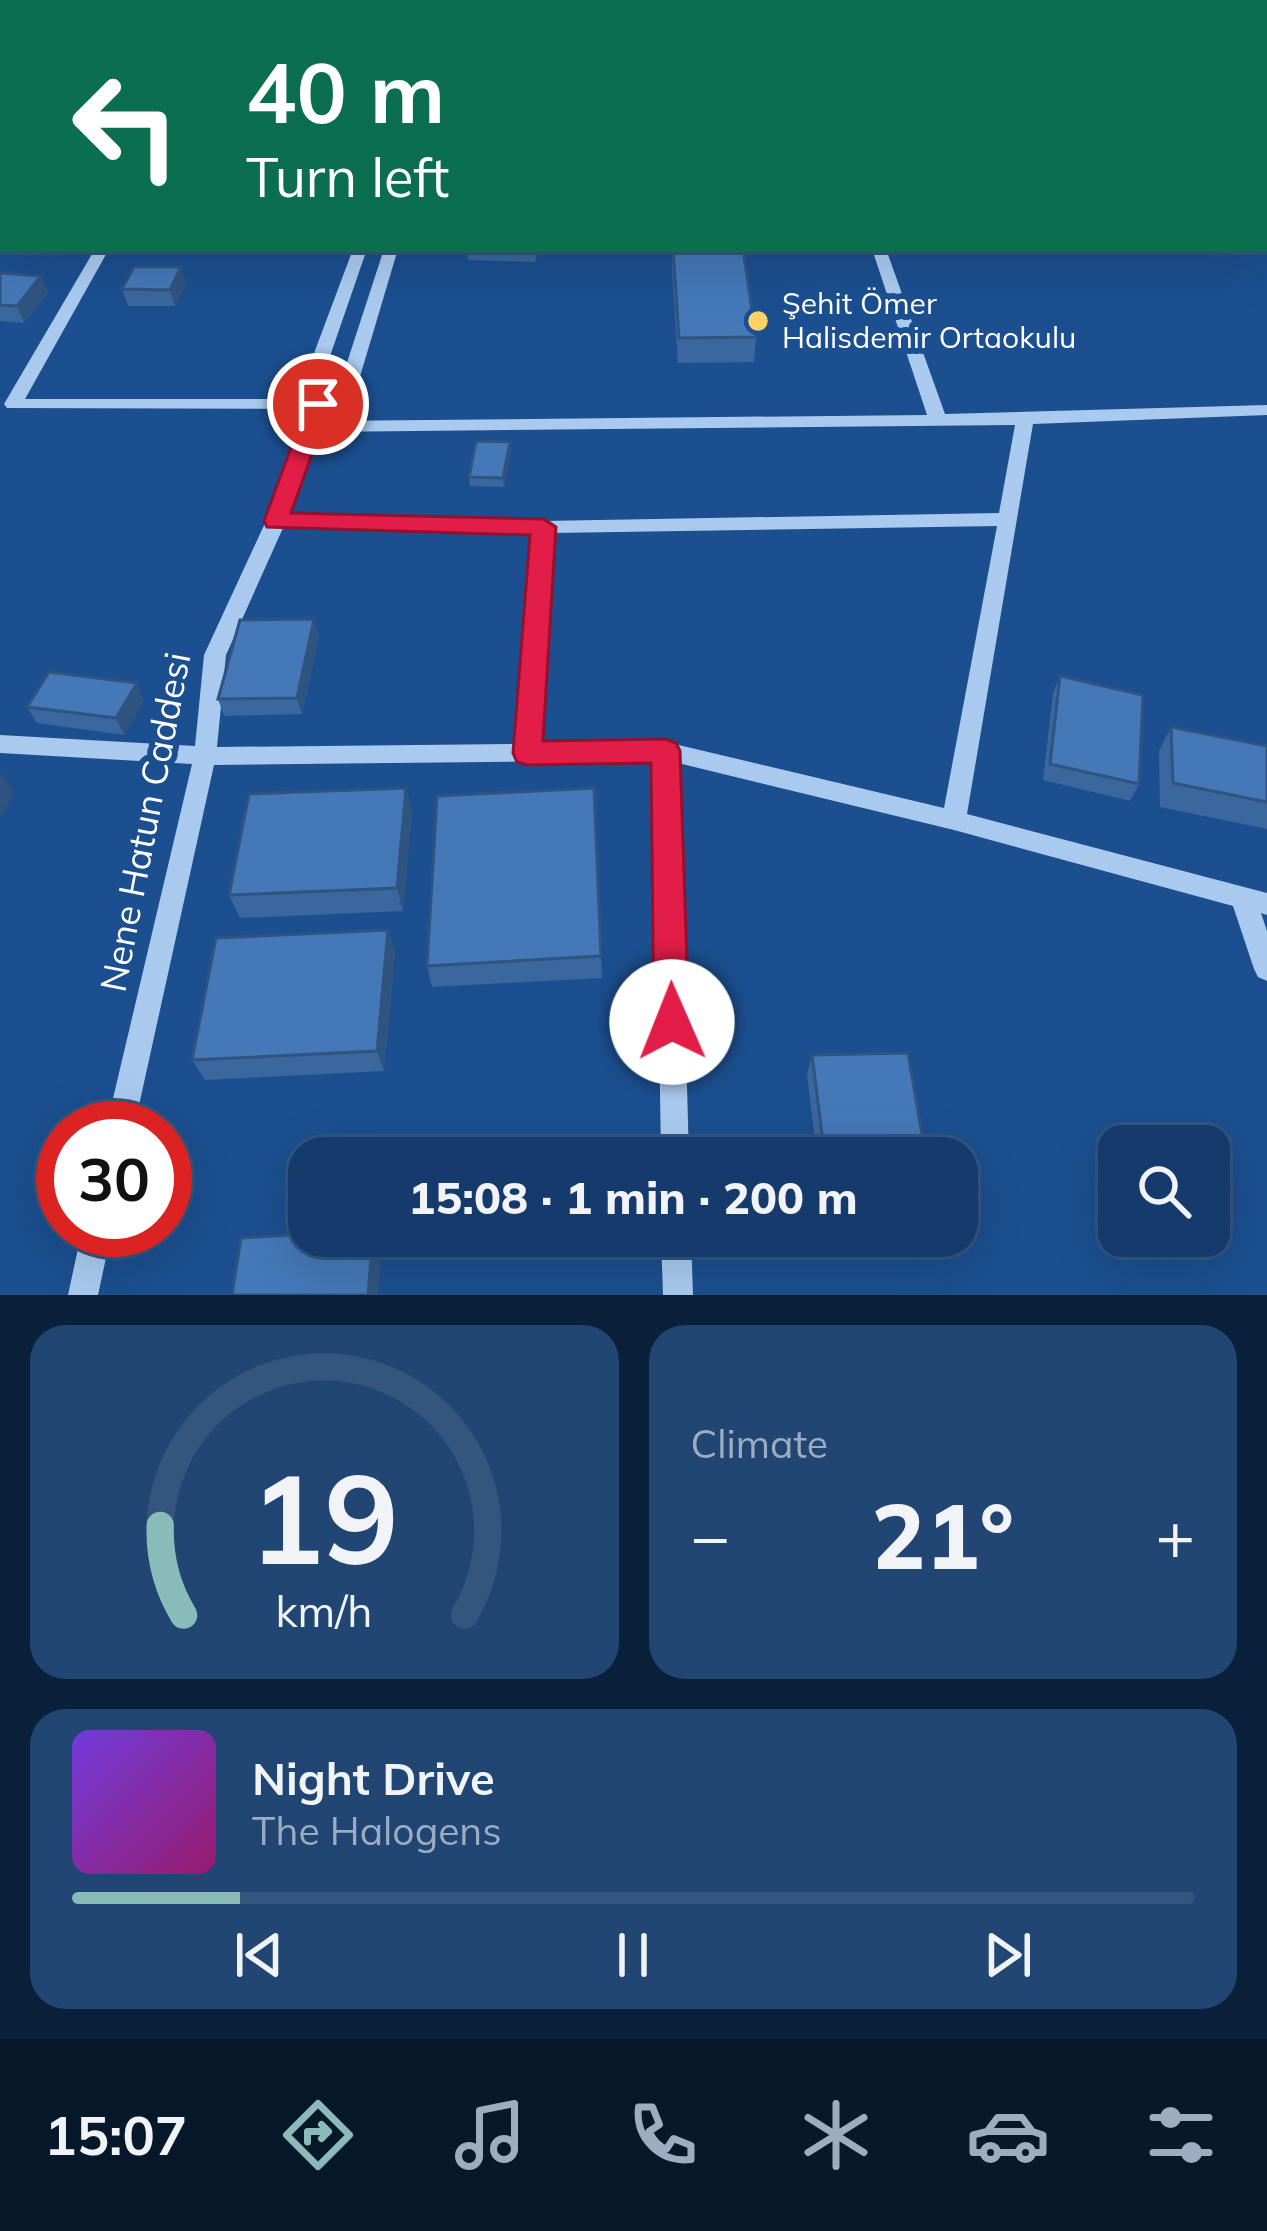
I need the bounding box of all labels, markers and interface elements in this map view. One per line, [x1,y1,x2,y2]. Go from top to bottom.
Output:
text: 40 m [246,39,445,144]
icon: left [48,48,204,204]
text: Turn left [246,143,449,211]
place label: Şehit Ömer Halisdemir Ortaokulu [782,284,1076,356]
marker: Şehit Ömer Halisdemir Ortaokulu [745,308,771,334]
pin [267,353,369,455]
icon: arrive [285,371,351,437]
street label: Nene Hatun Caddesi [90,649,199,995]
position arrow [609,959,735,1085]
speed limit sign: 30 [36,1101,192,1257]
map controls [1098,1125,1230,1257]
button: search [1098,1125,1230,1257]
text: 15:08 · 1 min · 200 m [408,1169,858,1225]
text: Climate [691,1419,828,1468]
text: 19 [249,1439,399,1595]
text: 21° [871,1479,1014,1592]
text: − [691,1494,730,1577]
text: + [1155,1494,1195,1577]
text: km/h [276,1584,373,1638]
text: Night Drive [252,1750,495,1806]
text: The Halogens [252,1806,502,1855]
icon: previous [226,1922,292,1988]
icon: pause [600,1922,666,1988]
icon: next [975,1922,1041,1988]
icon: directions [276,2093,360,2177]
icon: music [448,2093,532,2177]
icon: phone [621,2093,705,2177]
icon: climate [794,2093,878,2177]
icon: car [966,2093,1050,2177]
icon: filters [1139,2093,1223,2177]
text: 15:07 [44,2101,187,2169]

